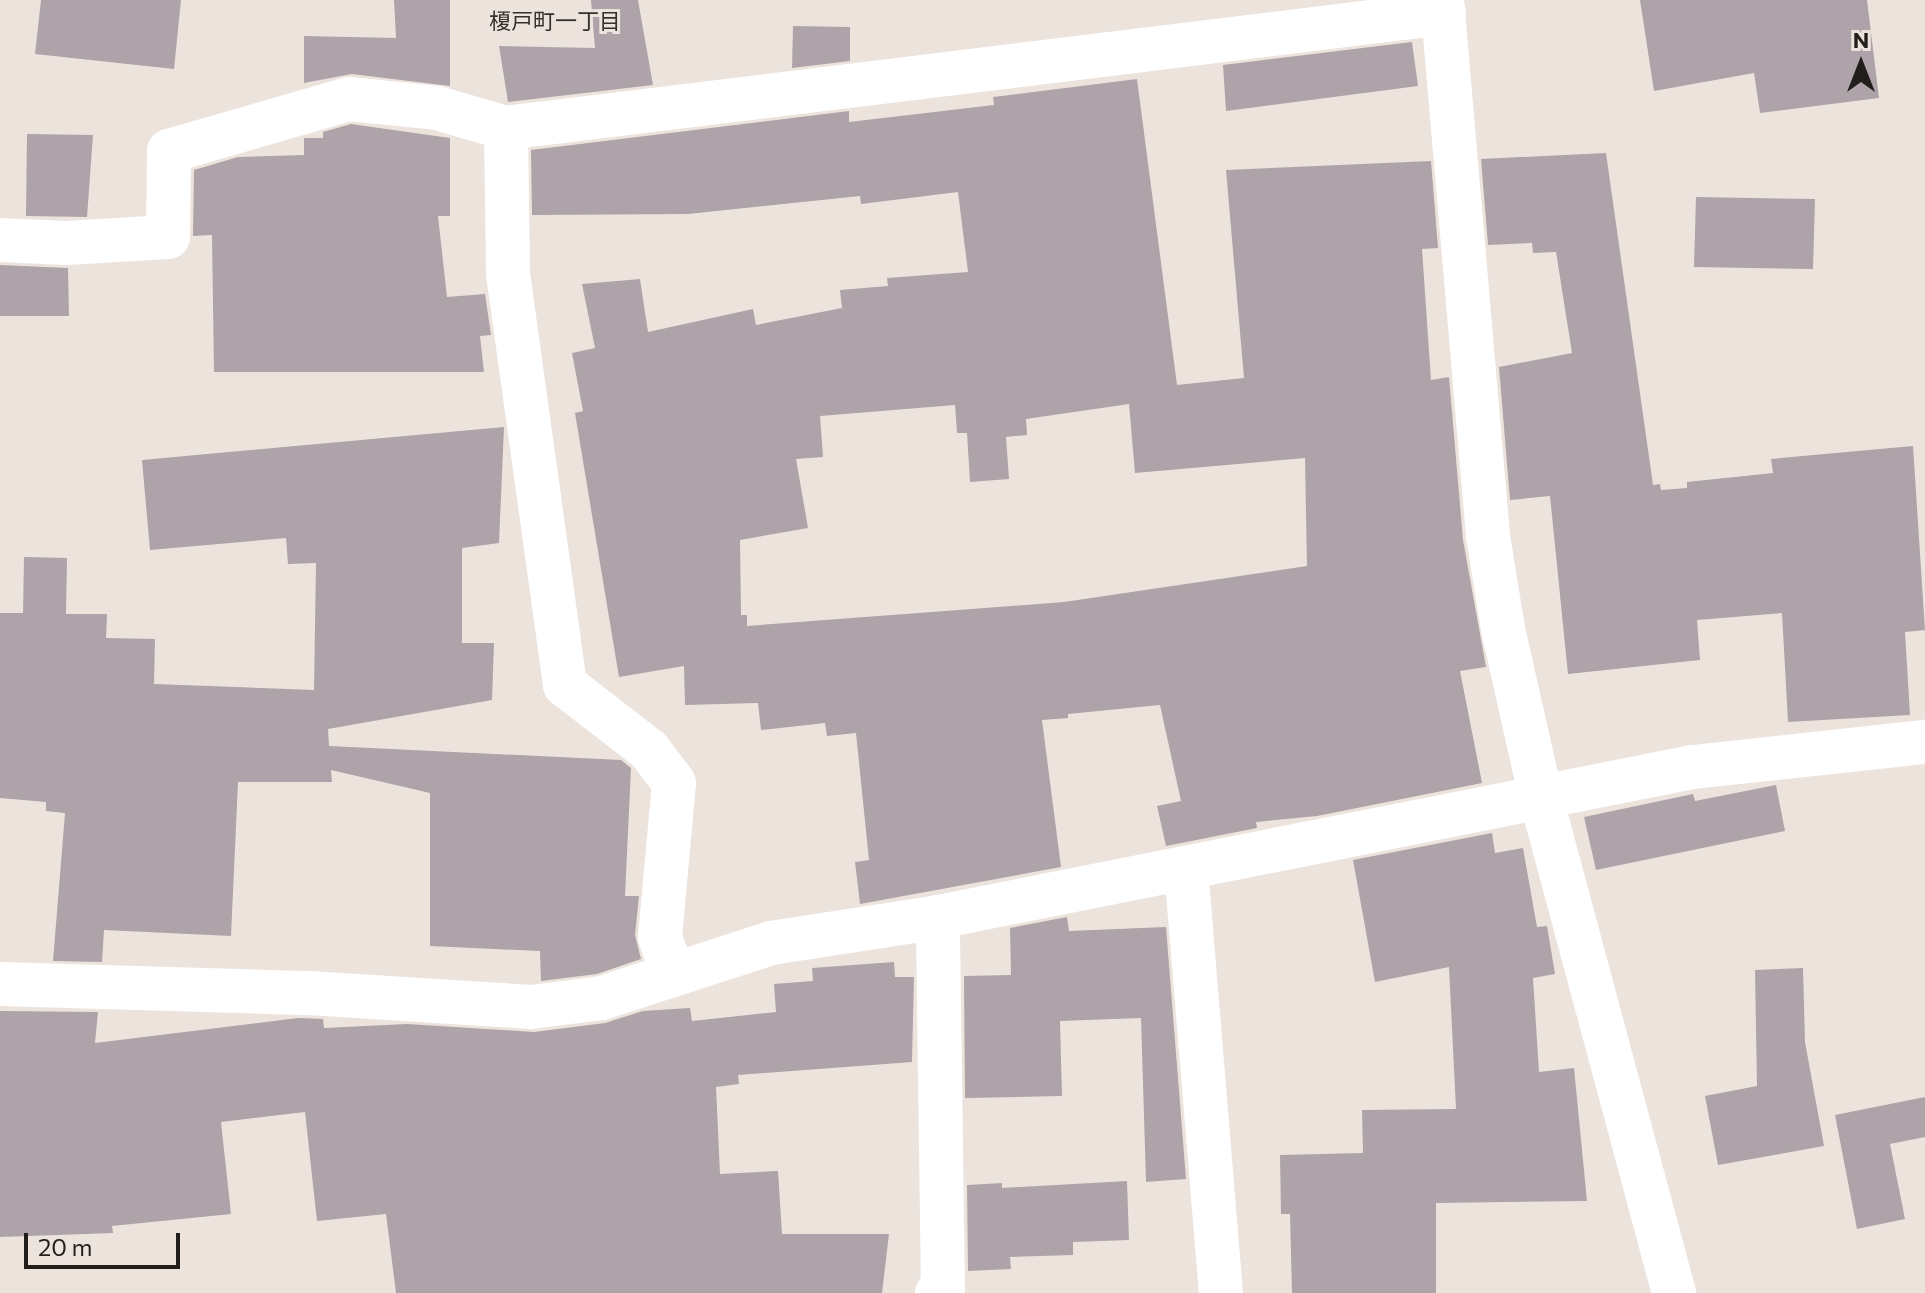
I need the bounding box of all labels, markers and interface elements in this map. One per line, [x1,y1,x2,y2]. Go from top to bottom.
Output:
district label: 榎戸町一丁目 [489,8,621,34]
north arrow [1821,24,1901,104]
text: N [1853,26,1869,53]
scale bar [28,1217,184,1267]
text: 20 m [38,1232,92,1261]

